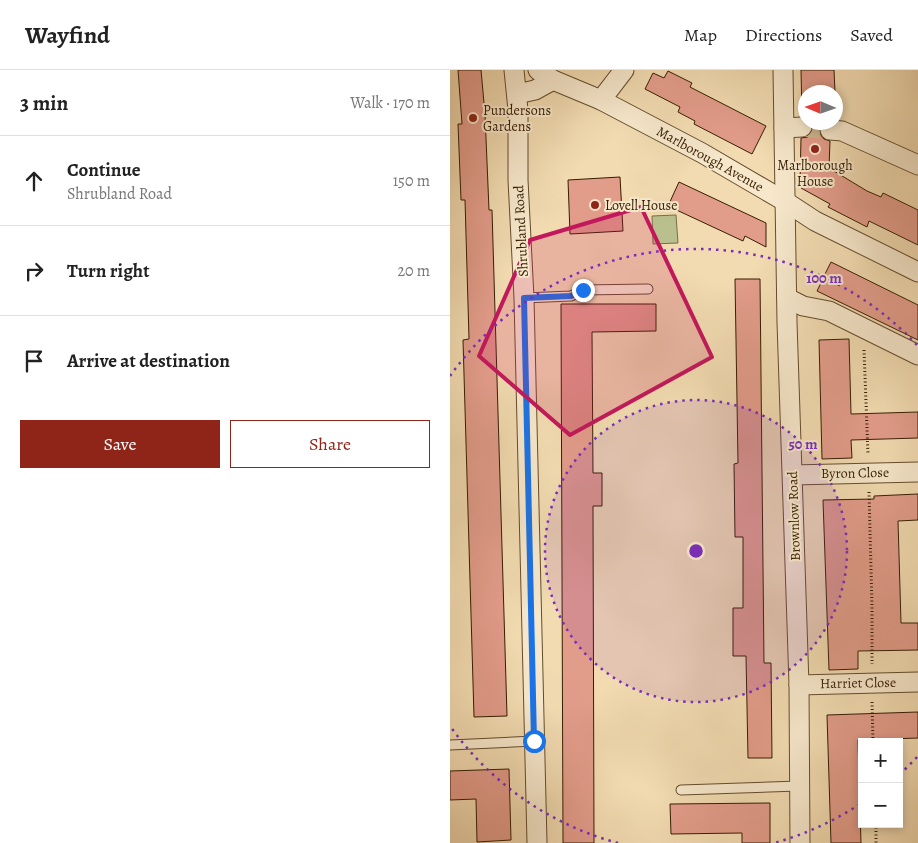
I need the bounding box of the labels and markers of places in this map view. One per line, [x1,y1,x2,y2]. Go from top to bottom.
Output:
place label: Pundersons Gardens [483,101,551,136]
marker: Pundersons Gardens [467,112,479,124]
marker: Marlborough House [809,143,821,155]
place label: Marlborough House [777,156,853,191]
place label: Lovell House [605,196,677,215]
marker: Lovell House [589,199,601,211]
centre of rings [687,542,705,560]

